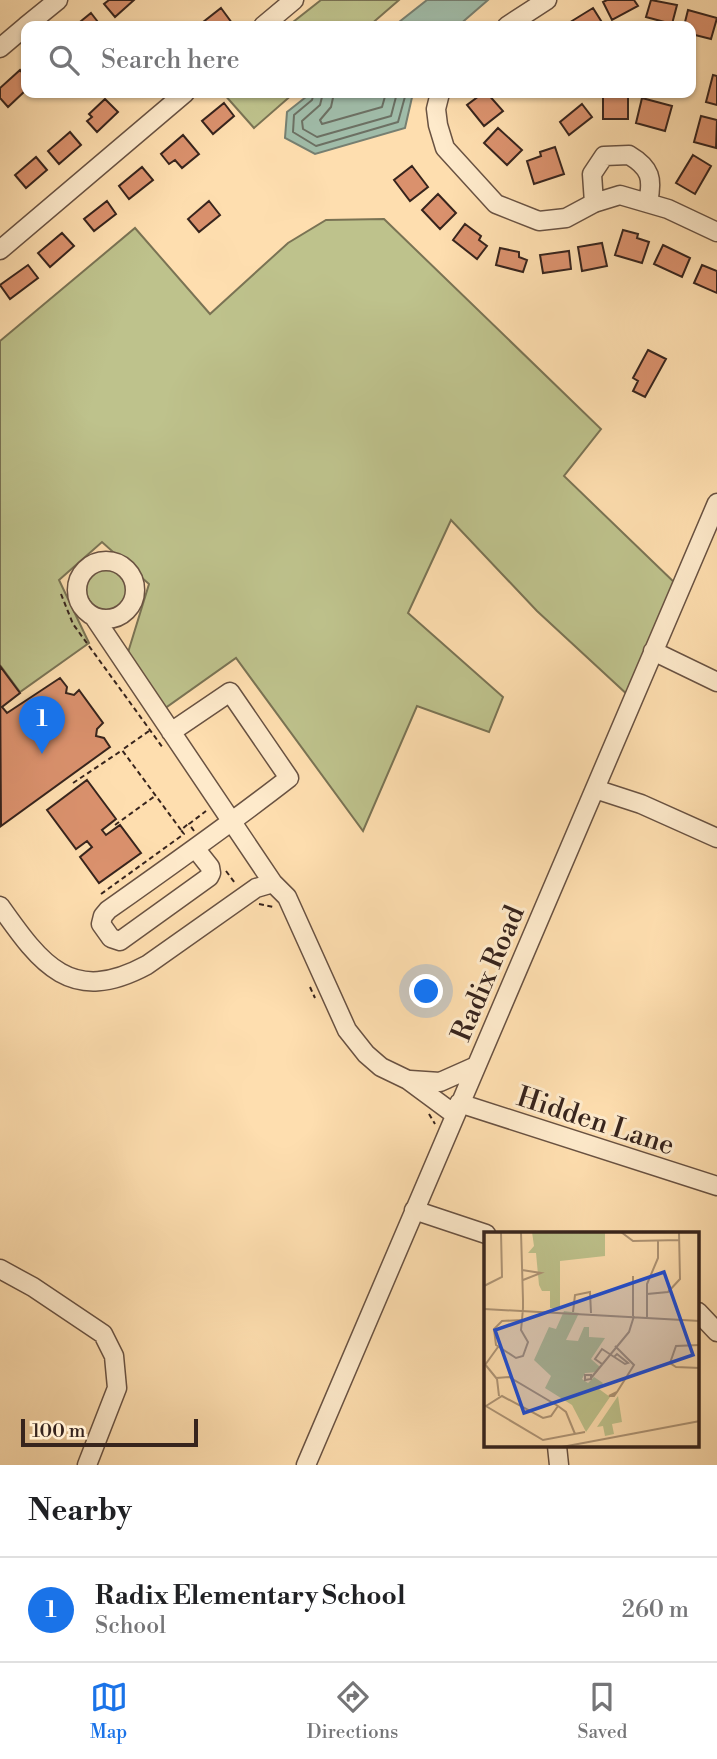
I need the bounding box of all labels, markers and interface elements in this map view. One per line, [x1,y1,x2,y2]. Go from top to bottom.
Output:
search box [21,21,696,98]
icon: search [45,41,83,79]
text: Search here [101,44,240,76]
pin: 1 [19,696,65,754]
street label: Radix Road [444,900,533,1047]
your location [409,974,443,1008]
street label: Hidden Lane [512,1080,679,1163]
inset map [484,1232,700,1448]
scale bar [21,1416,198,1448]
text: 100 m [32,1419,85,1443]
text: Nearby [28,1492,132,1530]
text: Radix Elementary School [95,1580,405,1612]
text: 1 [45,1596,57,1624]
text: 260 m [622,1596,689,1624]
text: School [95,1612,166,1640]
tab: Map [90,1678,128,1744]
tab: Directions [307,1678,398,1744]
tab: Saved [578,1678,627,1744]

